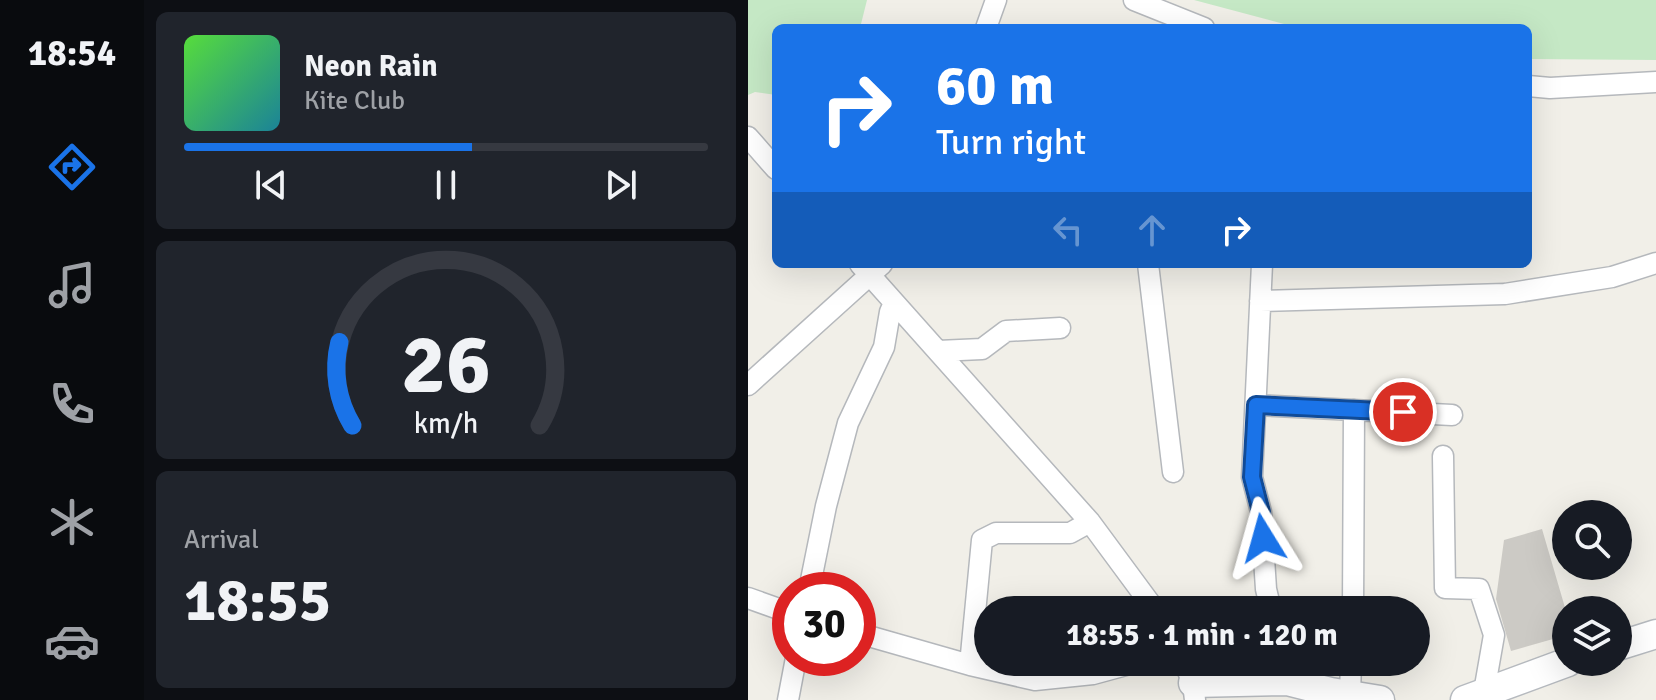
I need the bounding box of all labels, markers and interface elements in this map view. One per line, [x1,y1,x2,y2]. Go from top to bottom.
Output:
text: 18:54 [28,31,116,76]
text: Neon Rain [304,48,438,85]
text: 60 m [936,51,1054,120]
icon: right [804,56,908,160]
text: Kite Club [304,85,405,117]
text: Turn right [936,120,1086,165]
icon: directions [44,139,100,195]
icon: previous [249,163,293,207]
icon: pause [424,163,468,207]
icon: next [599,163,643,207]
icon: left [1046,208,1090,252]
icon: ahead [1130,208,1174,252]
icon: right [1214,208,1258,252]
icon: music [44,257,100,313]
text: 26 [401,314,491,416]
icon: phone [44,376,100,432]
pin [1369,378,1437,446]
icon: arrive [1381,390,1425,434]
text: km/h [414,406,478,441]
icon: climate [44,494,100,550]
position arrow [1221,496,1305,580]
map controls [1552,500,1632,676]
button: search [1552,500,1632,580]
text: Arrival [184,524,259,556]
text: 18:55 [184,564,331,638]
speed limit sign: 30 [772,572,876,676]
button: layers [1552,596,1632,676]
icon: car [44,613,100,669]
text: 18:55 · 1 min · 120 m [1066,617,1338,654]

